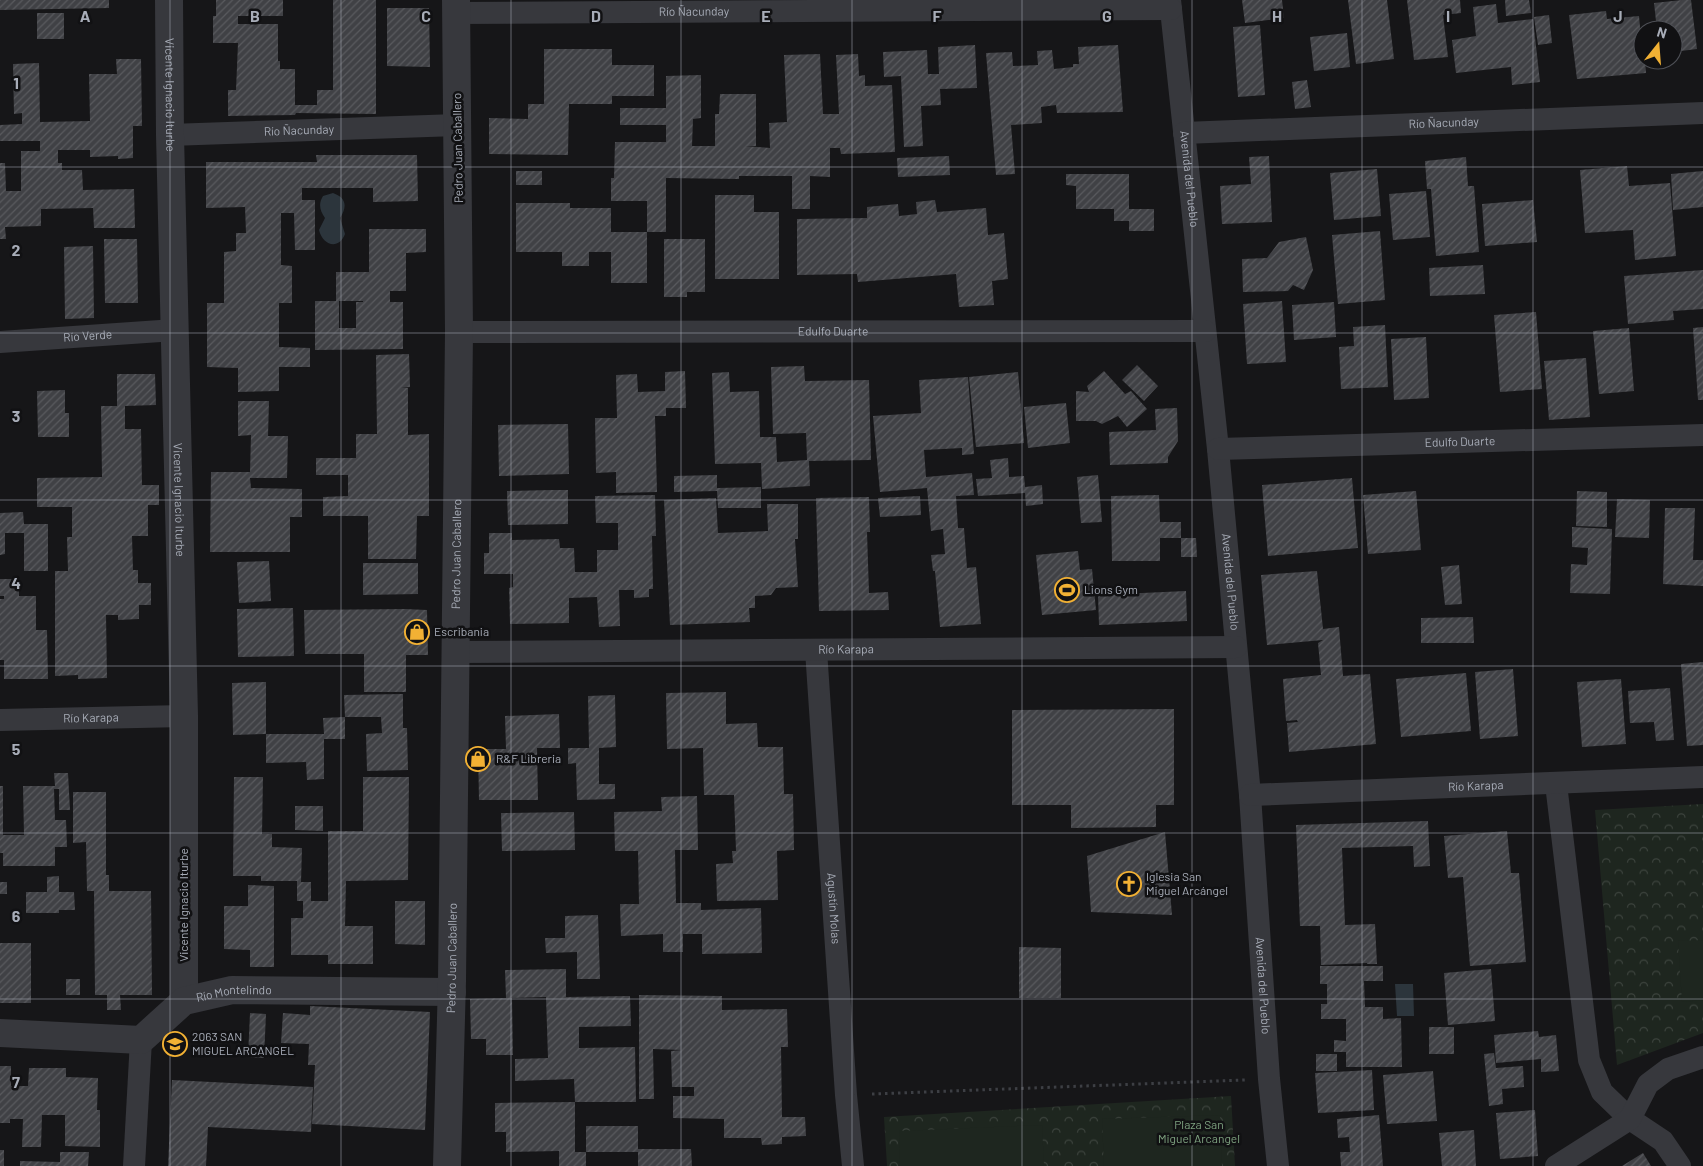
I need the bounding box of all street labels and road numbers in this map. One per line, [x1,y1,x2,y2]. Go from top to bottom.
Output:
street label: Río Ñacunday [659,3,730,18]
street label: Vicente Ignacio Iturbe [163,38,178,152]
street label: Pedro Juan Caballero [449,93,465,203]
street label: Río Ñacunday [1408,114,1480,130]
street label: Río Ñacunday [263,121,335,138]
street label: Avenida del Pueblo [1178,130,1202,228]
street label: Edulfo Duarte [798,323,868,338]
street label: Río Verde [63,326,113,344]
street label: Edulfo Duarte [1424,433,1495,449]
street label: Vicente Ignacio Iturbe [171,443,188,557]
street label: Pedro Juan Caballero [448,499,463,609]
street label: Avenida del Pueblo [1220,533,1243,631]
street label: Río Karapa [818,641,874,656]
street label: Río Karapa [63,709,119,725]
street label: Río Karapa [1448,777,1504,793]
street label: Vicente Ignacio Iturbe [176,848,190,962]
street label: Agustín Molas [825,872,844,945]
street label: Pedro Juan Caballero [443,903,459,1013]
street label: Avenida del Pueblo [1254,936,1274,1035]
street label: Río Montelindo [194,982,272,1004]

